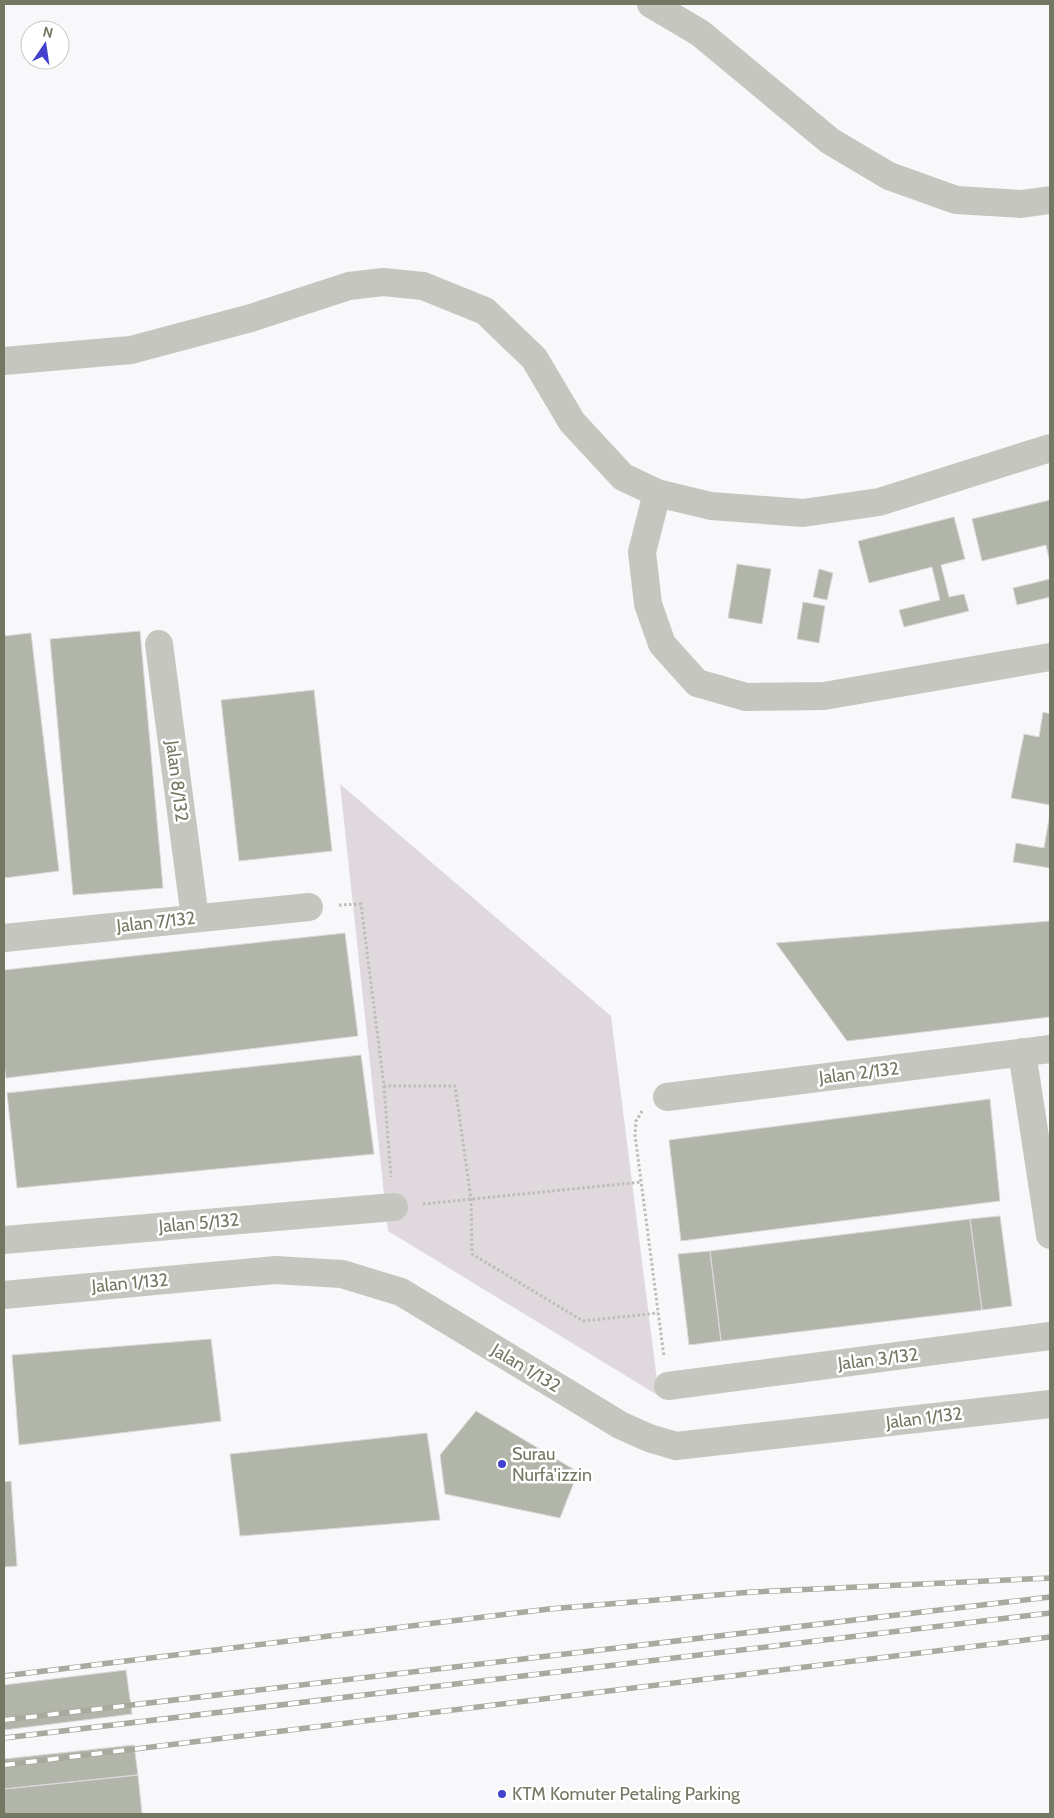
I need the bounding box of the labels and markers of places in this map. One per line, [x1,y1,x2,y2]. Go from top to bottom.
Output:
place label: Surau Nurfa'izzin [512,1443,592,1486]
marker: Surau Nurfa'izzin [496,1458,508,1470]
place label: KTM Komuter Petaling Parking [512,1783,741,1805]
marker: KTM Komuter Petaling Parking [496,1788,508,1800]

